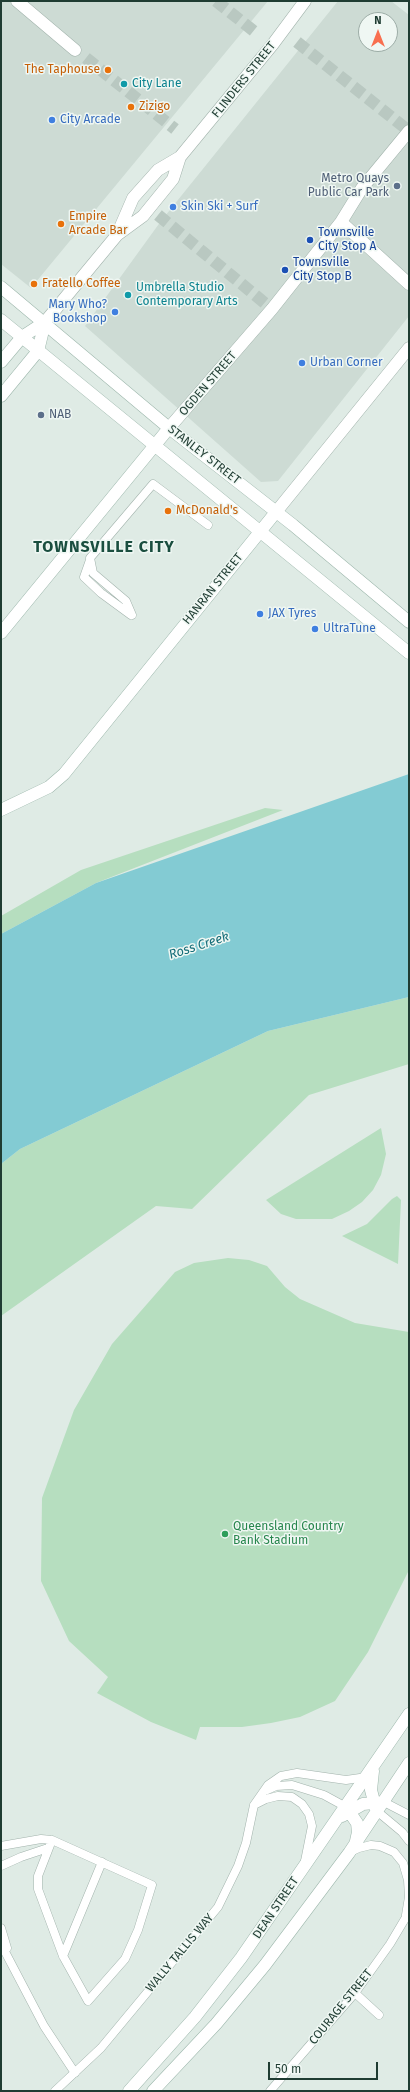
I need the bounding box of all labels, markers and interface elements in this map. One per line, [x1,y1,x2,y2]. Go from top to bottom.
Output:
north arrow [358,12,398,52]
text: N [374,14,382,27]
street label: FLINDERS STREET [209,39,279,121]
place label: The Taphouse [25,63,100,77]
marker: The Taphouse [103,65,113,75]
place label: City Lane [132,77,181,91]
marker: City Lane [119,79,129,89]
place label: Zizigo [139,100,170,114]
marker: Zizigo [126,102,136,112]
place label: City Arcade [60,113,120,127]
marker: City Arcade [47,115,57,125]
place label: Metro Quays Public Car Park [308,172,389,200]
marker: Metro Quays Public Car Park [392,181,402,191]
place label: Skin Ski + Surf [181,200,258,214]
marker: Skin Ski + Surf [168,202,178,212]
place label: Empire Arcade Bar [69,210,128,238]
marker: Empire Arcade Bar [56,219,66,229]
place label: Townsville City Stop A [318,226,376,254]
marker: Townsville City Stop A [305,235,315,245]
place label: Townsville City Stop B [293,256,352,284]
marker: Townsville City Stop B [280,265,290,275]
place label: Fratello Coffee [42,277,121,291]
marker: Fratello Coffee [29,279,39,289]
place label: Umbrella Studio Contemporary Arts [136,281,238,309]
marker: Umbrella Studio Contemporary Arts [123,290,133,300]
place label: Mary Who? Bookshop [48,298,107,326]
marker: Mary Who? Bookshop [110,307,120,317]
street label: OGDEN STREET [176,349,240,419]
place label: Urban Corner [310,356,383,370]
marker: Urban Corner [297,358,307,368]
place label: NAB [49,408,71,422]
marker: NAB [36,410,46,420]
street label: STANLEY STREET [165,422,243,488]
place label: McDonald's [176,504,238,518]
marker: McDonald's [163,506,173,516]
district label: TOWNSVILLE CITY [33,538,175,558]
street label: HANRAN STREET [180,550,246,628]
place label: JAX Tyres [268,607,316,621]
marker: JAX Tyres [255,609,265,619]
place label: UltraTune [323,622,376,636]
marker: UltraTune [310,624,320,634]
water label: Ross Creek [167,929,231,963]
place label: Queensland Country Bank Stadium [233,1520,344,1548]
marker: Queensland Country Bank Stadium [220,1529,230,1539]
street label: DEAN STREET [250,1874,302,1942]
street label: WALLY TALLIS WAY [143,1911,217,1995]
street label: COURAGE STREET [306,1966,376,2048]
scale bar [270,2054,380,2080]
text: 50 m [275,2062,301,2076]

